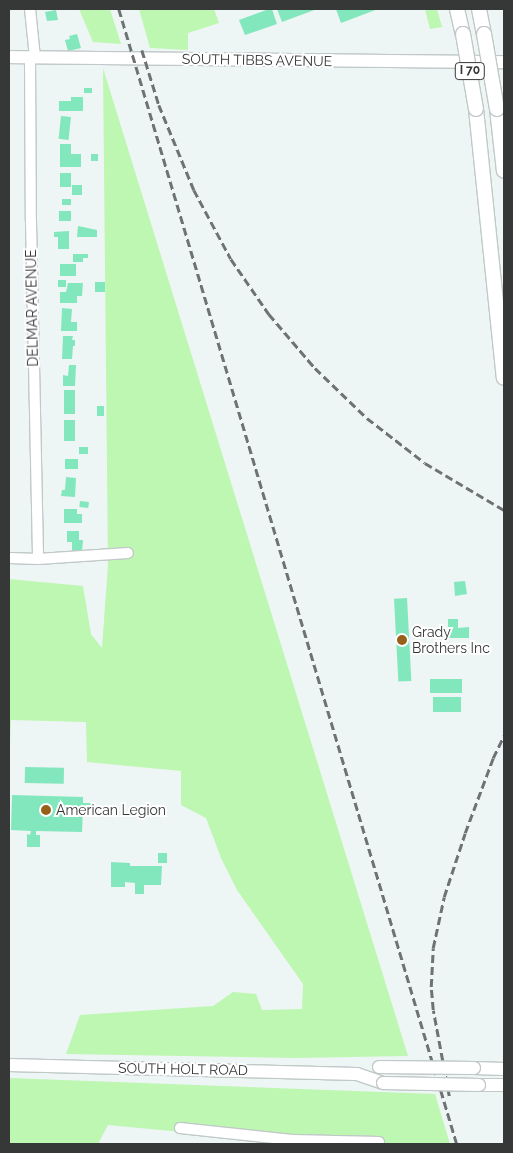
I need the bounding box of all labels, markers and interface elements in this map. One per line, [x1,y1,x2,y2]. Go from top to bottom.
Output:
street label: SOUTH TIBBS AVENUE [181,50,333,70]
road number: I 70 [454,61,486,80]
street label: DELMAR AVENUE [23,249,41,367]
place label: Grady Brothers Inc [412,624,490,656]
marker: Grady Brothers Inc [396,634,408,646]
place label: American Legion [56,802,166,818]
marker: American Legion [40,804,52,816]
street label: SOUTH HOLT ROAD [118,1059,248,1079]

